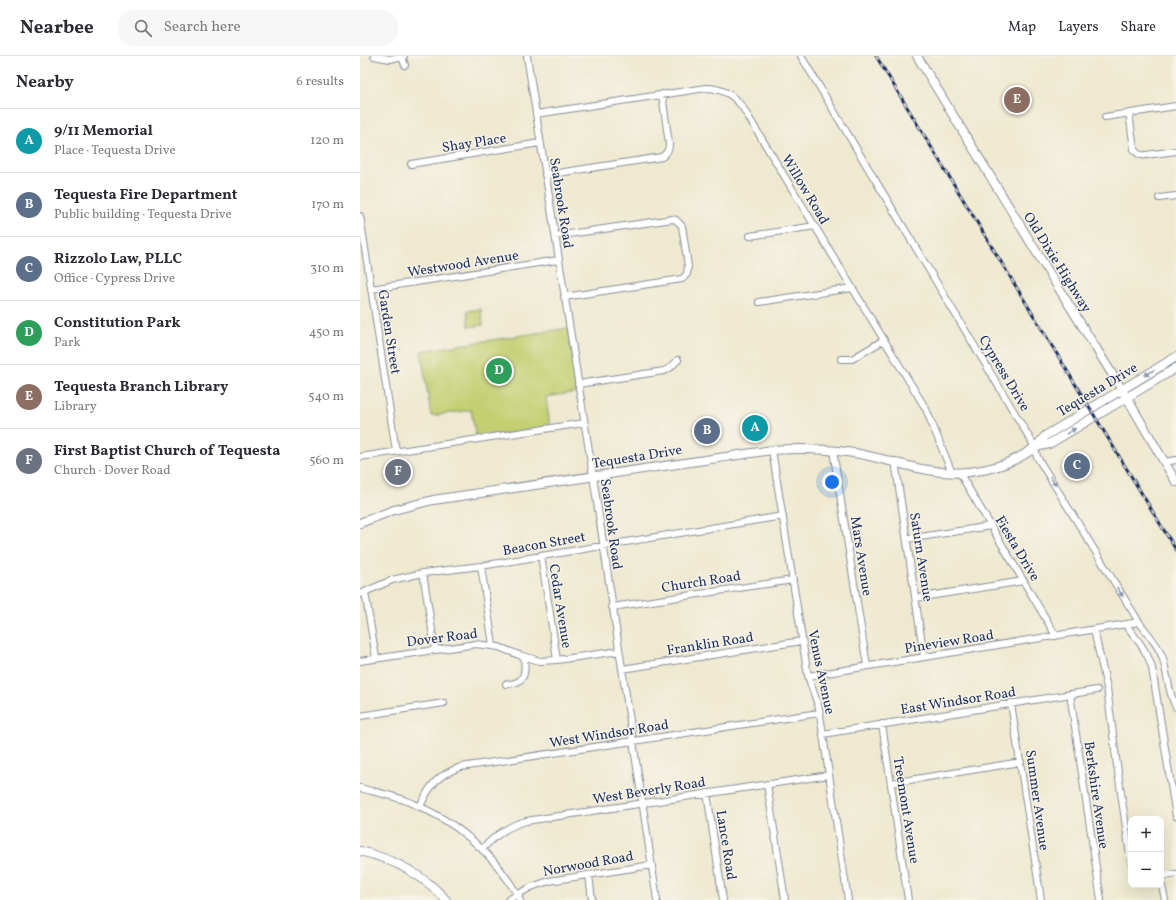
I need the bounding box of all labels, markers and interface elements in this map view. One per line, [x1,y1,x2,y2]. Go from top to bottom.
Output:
search box [118,10,398,46]
text: Nearbee [20,15,94,41]
icon: search [132,17,154,39]
text: Search here [164,17,241,38]
text: Map [1008,18,1036,37]
text: Layers [1058,18,1098,37]
text: Share [1120,18,1156,37]
text: Nearby [16,71,74,94]
text: 6 results [296,73,344,91]
pin: E [1004,85,1030,115]
text: 9/11 Memorial [54,121,153,142]
street label: Shay Place [441,129,508,158]
text: A [24,132,34,150]
text: 120 m [310,132,344,150]
text: Place · Tequesta Drive [54,142,176,160]
street label: Willow Road [776,151,833,228]
street label: Seabrook Road [544,156,577,250]
text: Tequesta Fire Department [54,185,237,206]
text: B [25,196,33,214]
text: 170 m [311,196,344,214]
text: Public building · Tequesta Drive [54,206,232,224]
street label: Old Dixie Highway [1018,209,1096,317]
street label: Westwood Avenue [406,246,521,283]
text: Rizzolo Law, PLLC [54,249,182,270]
text: C [25,260,33,278]
text: 310 m [310,260,344,278]
text: Office · Cypress Drive [54,270,175,288]
street label: Garden Street [372,289,405,376]
text: Constitution Park [54,313,181,334]
text: D [24,324,34,342]
text: 450 m [309,324,344,342]
street label: Cypress Drive [974,332,1034,416]
text: Park [54,334,81,352]
pin: D [486,356,512,386]
street label: Tequesta Drive [1054,359,1142,422]
one-way arrow [1143,370,1155,377]
text: Tequesta Branch Library [54,377,228,398]
text: E [25,388,33,406]
text: 540 m [308,388,344,406]
text: Library [54,398,97,416]
pin: A [742,413,768,443]
pin: B [694,416,720,446]
one-way arrow [1065,428,1077,435]
text: First Baptist Church of Tequesta [54,441,280,462]
street label: Tequesta Drive [591,441,684,474]
pin: C [1064,451,1090,481]
text: F [25,452,33,470]
text: 560 m [309,452,344,470]
pin: F [385,457,411,487]
text: Church · Dover Road [54,462,171,480]
your location [822,472,842,492]
one-way arrow [1049,476,1057,486]
street label: Seabrook Road [595,477,626,571]
street label: Saturn Avenue [904,511,937,604]
street label: Fiesta Drive [990,513,1044,585]
street label: Mars Avenue [845,515,876,598]
street label: Beacon Street [501,528,587,561]
street label: Cedar Avenue [543,563,576,650]
street label: Church Road [660,567,742,598]
one-way arrow [1117,586,1124,598]
street label: Dover Road [405,625,479,652]
street label: Pineview Road [903,626,995,659]
street label: Franklin Road [666,628,755,661]
street label: Venus Avenue [802,628,839,717]
street label: East Windsor Road [899,683,1017,720]
street label: West Windsor Road [548,716,670,753]
street label: Berkshire Avenue [1079,740,1113,851]
street label: Summer Avenue [1020,749,1053,852]
street label: Treemont Avenue [888,755,923,866]
street label: West Beverly Road [591,773,707,810]
street label: Lance Road [711,809,740,882]
map controls [1128,816,1164,888]
button: + [1128,816,1164,852]
street label: Norwood Road [542,847,635,882]
button: − [1128,852,1164,888]

